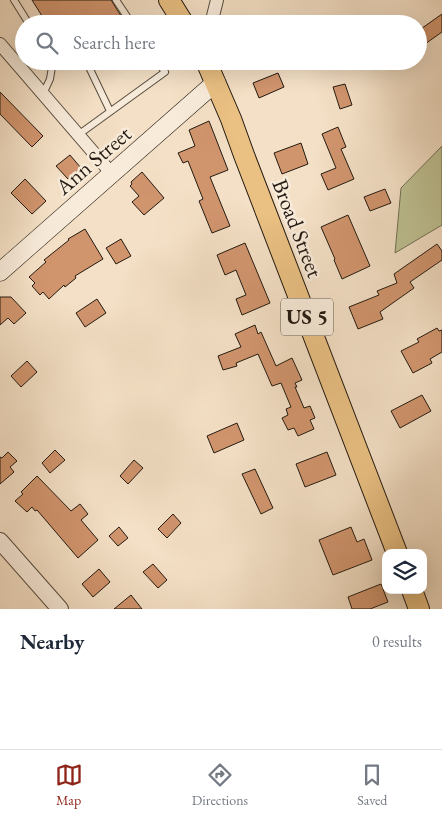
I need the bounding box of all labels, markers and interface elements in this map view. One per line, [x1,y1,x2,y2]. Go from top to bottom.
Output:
search box [15,15,427,70]
icon: search [33,29,61,57]
text: Search here [73,30,155,55]
street label: Ann Street [49,119,137,202]
street label: Broad Street [265,175,330,282]
road number: US 5 [281,298,333,336]
map controls [382,549,427,594]
button: layers [382,549,427,594]
text: Nearby [20,628,84,655]
text: 0 results [372,631,422,652]
tab: Map [55,761,83,809]
tab: Directions [192,761,248,809]
tab: Saved [357,761,387,809]

